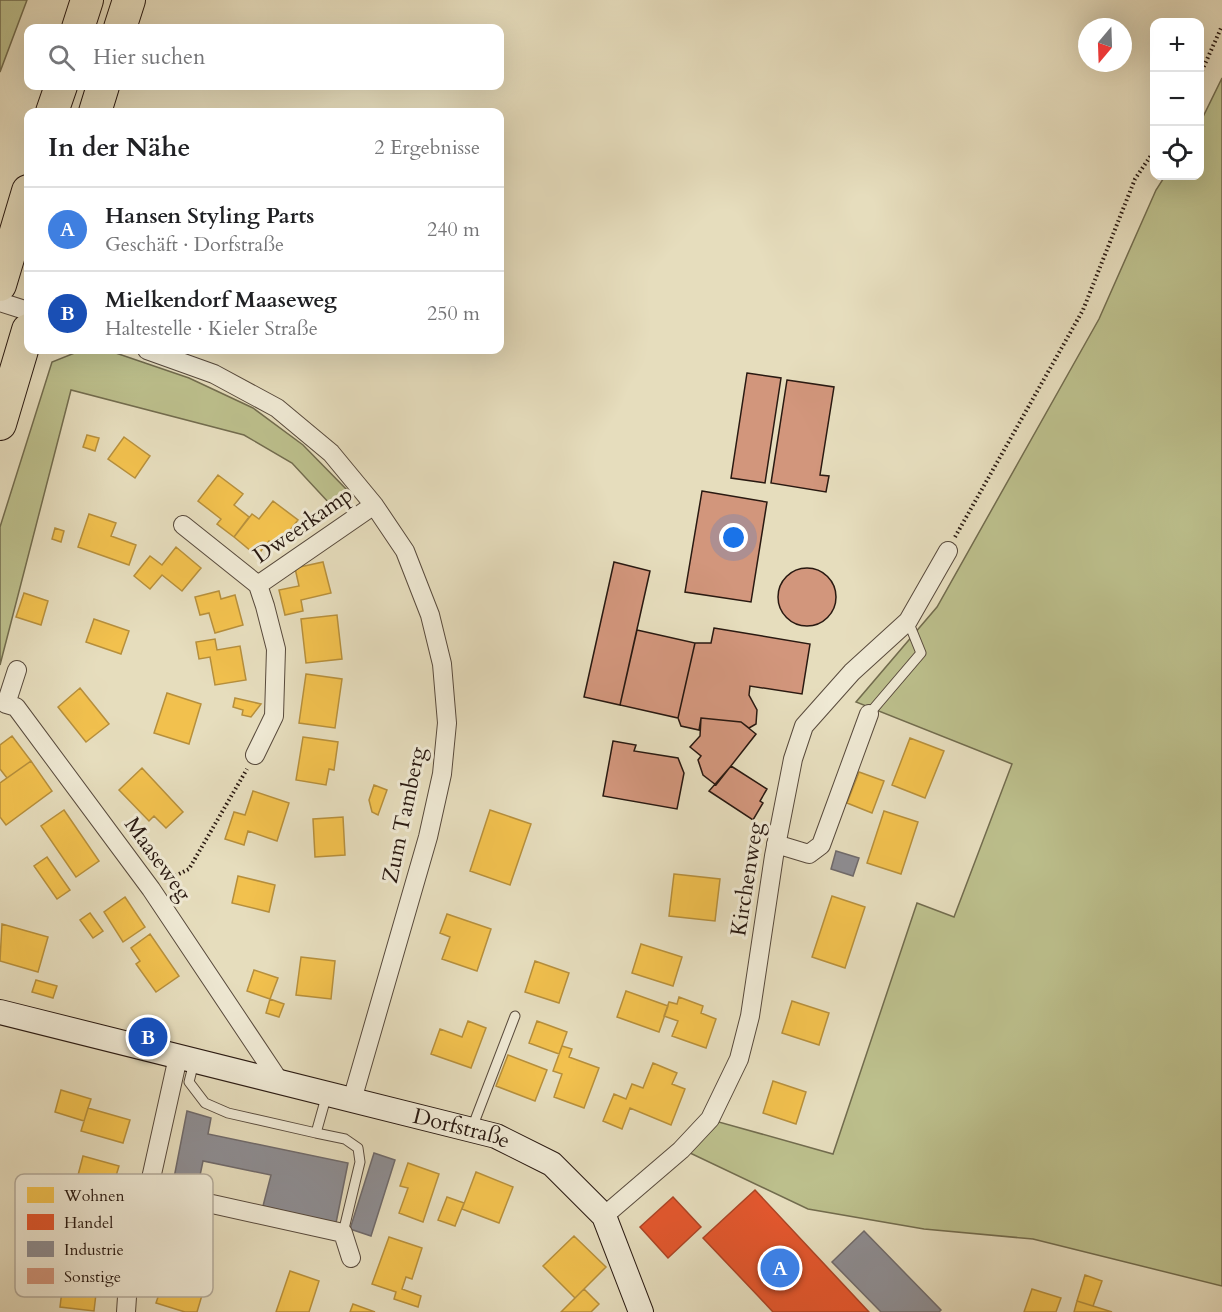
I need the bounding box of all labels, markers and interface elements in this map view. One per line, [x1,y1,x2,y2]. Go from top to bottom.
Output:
north arrow [1078,18,1132,72]
map controls [1150,18,1204,180]
button: + [1150,18,1204,72]
search box [24,24,504,90]
icon: search [45,41,78,74]
text: Hier suchen [93,42,206,72]
button: − [1150,72,1204,126]
button: locate [1150,126,1204,180]
text: In der Nähe [48,130,190,165]
text: 2 Ergebnisse [374,134,480,161]
text: Hansen Styling Parts [105,201,314,231]
text: A [60,216,75,243]
text: 240 m [427,216,480,243]
text: Geschäft · Dorfstraße [105,231,284,258]
text: Mielkendorf Maaseweg [105,285,337,315]
text: B [60,300,75,327]
text: 250 m [427,300,480,327]
text: Haltestelle · Kieler Straße [105,315,318,342]
street label: Dweerkamp [247,480,359,570]
your location [719,523,748,552]
street label: Zum Tamberg [375,743,433,886]
street label: Maaseweg [117,811,199,908]
street label: Kirchenweg [723,819,771,938]
pin: B [128,1014,168,1060]
street label: Dorfstraße [410,1101,516,1156]
legend [15,1174,213,1297]
text: Wohnen [63,1185,125,1207]
text: Handel [64,1212,113,1234]
text: Industrie [64,1239,124,1261]
pin: A [760,1246,800,1290]
text: Sonstige [64,1266,121,1288]

